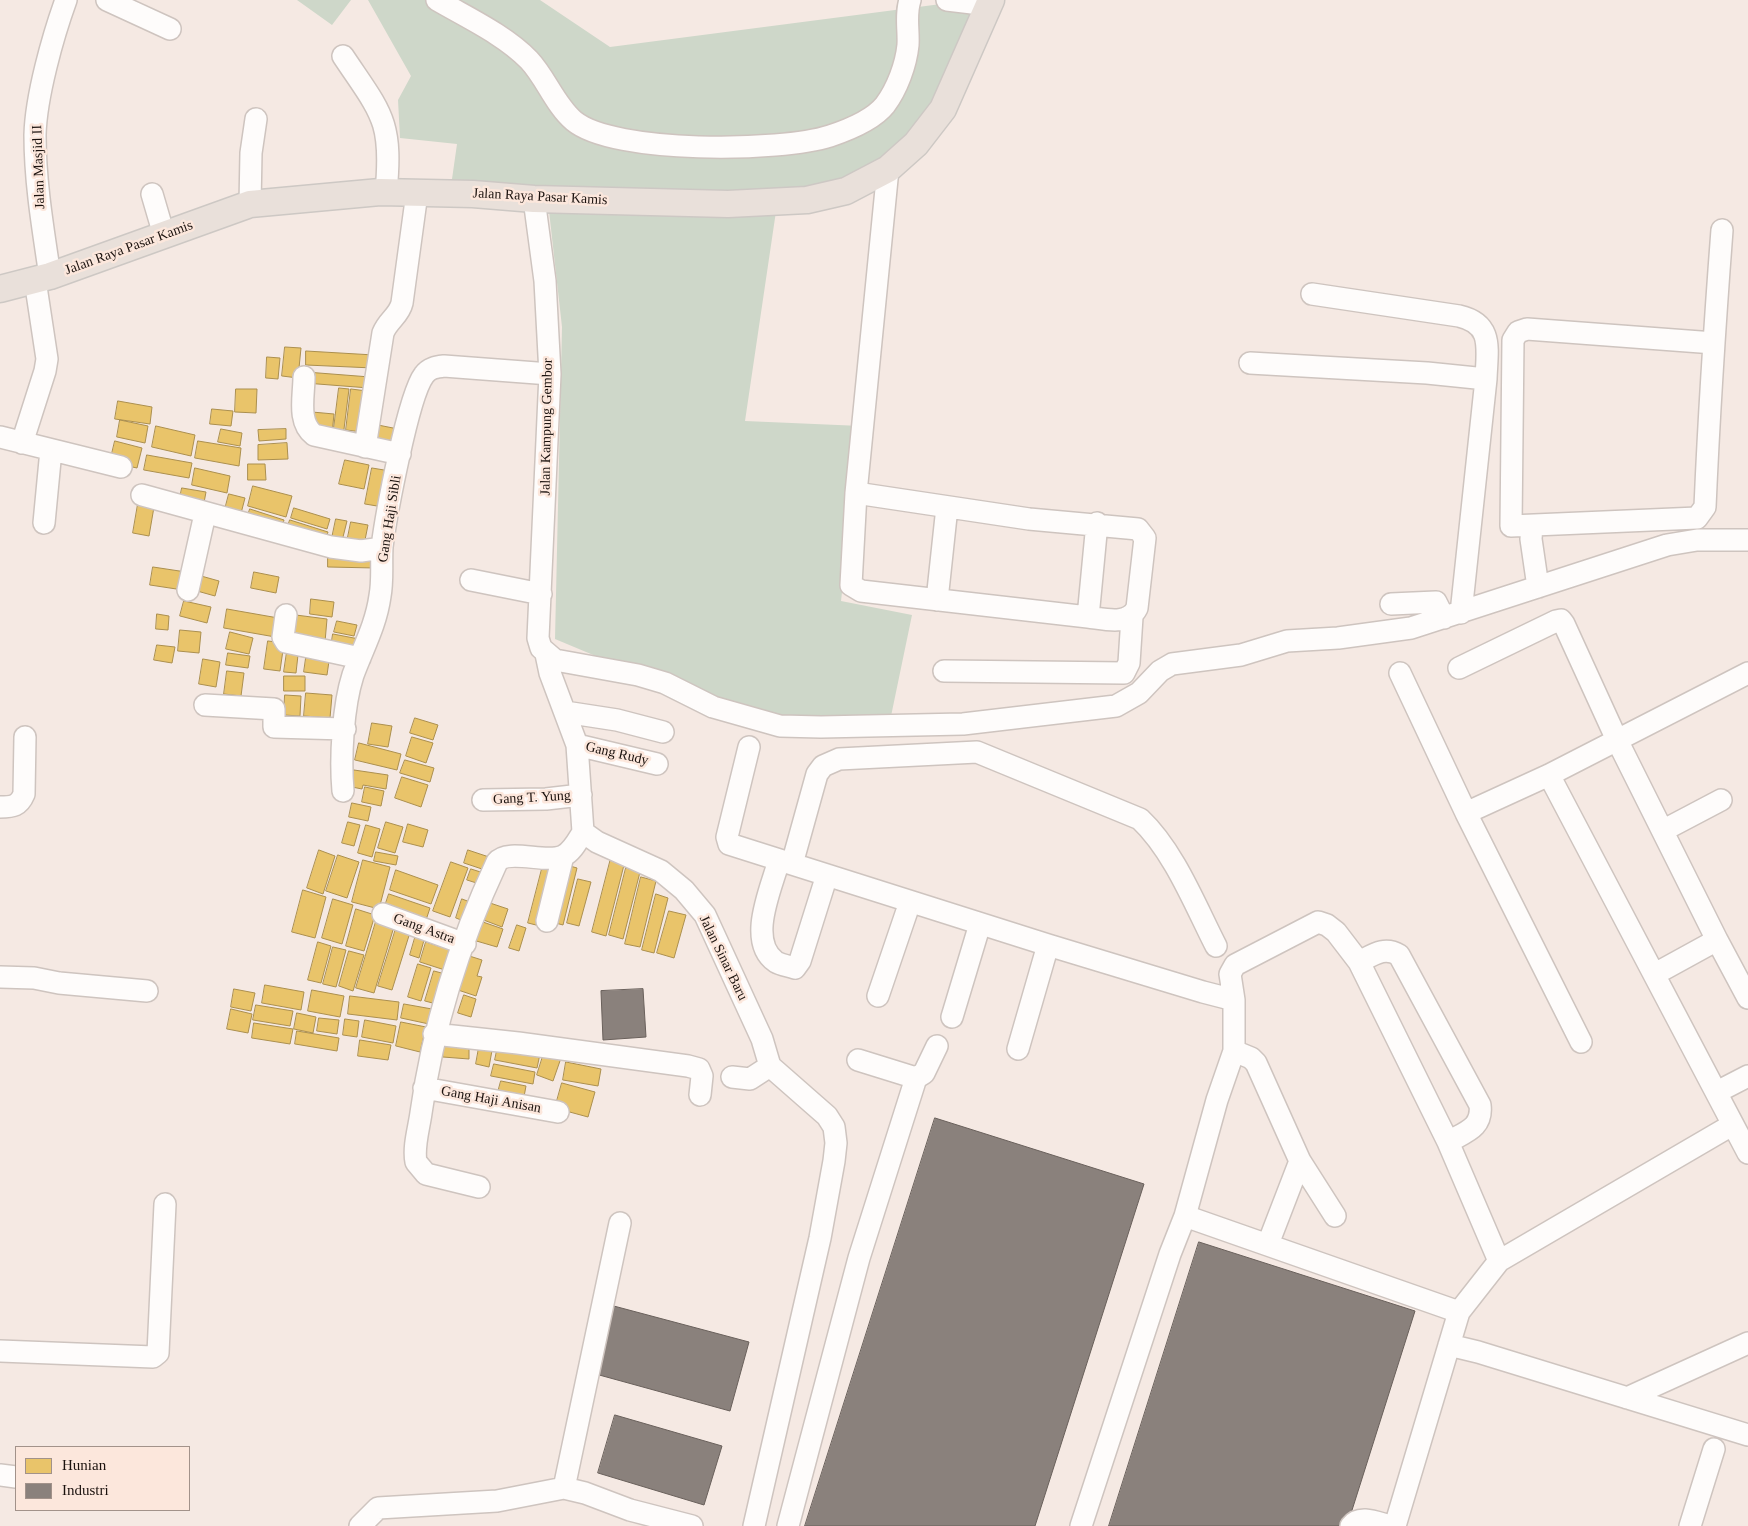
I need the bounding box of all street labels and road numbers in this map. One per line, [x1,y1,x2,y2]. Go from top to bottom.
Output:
street label: Jalan Masjid II [29,125,49,209]
street label: Jalan Raya Pasar Kamis [472,185,608,209]
street label: Jalan Raya Pasar Kamis [63,217,195,279]
street label: Jalan Kampung Gembor [537,358,557,496]
street label: Gang Haji Sibli [375,474,405,564]
street label: Gang Rudy [584,739,650,769]
street label: Gang T. Yung [493,788,571,808]
street label: Gang Astra [391,910,457,948]
street label: Jalan Sinar Baru [695,913,751,1003]
street label: Gang Haji Anisan [440,1083,542,1117]

